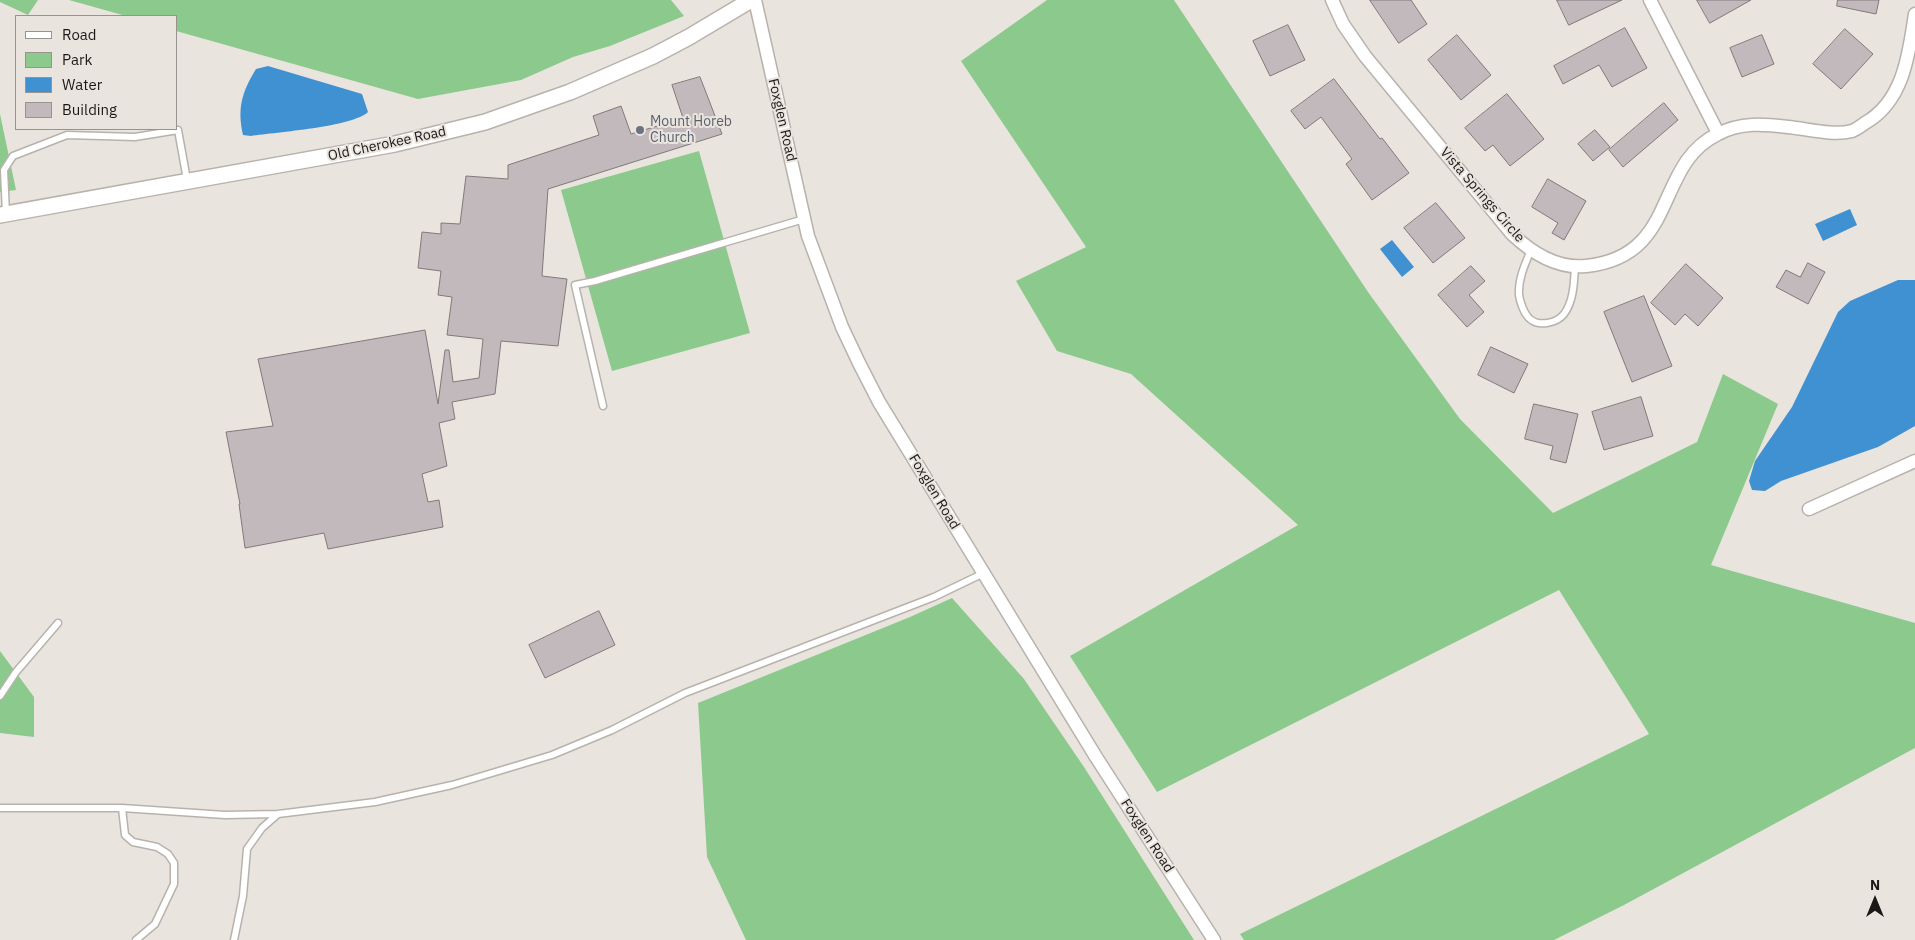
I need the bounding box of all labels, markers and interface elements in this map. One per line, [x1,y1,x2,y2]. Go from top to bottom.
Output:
legend [15,15,178,130]
text: Road [62,25,97,44]
text: Park [62,50,92,69]
text: Water [62,75,102,94]
street label: Foxglen Road [764,77,800,163]
text: Building [62,100,117,119]
place label: Mount Horeb Church [650,114,732,146]
street label: Old Cherokee Road [326,123,448,165]
marker: Mount Horeb Church [634,124,646,136]
street label: Vista Springs Circle [1436,144,1528,246]
street label: Foxglen Road [905,451,963,533]
street label: Foxglen Road [1117,796,1177,876]
north arrow [1850,875,1900,925]
text: N [1870,876,1880,894]

